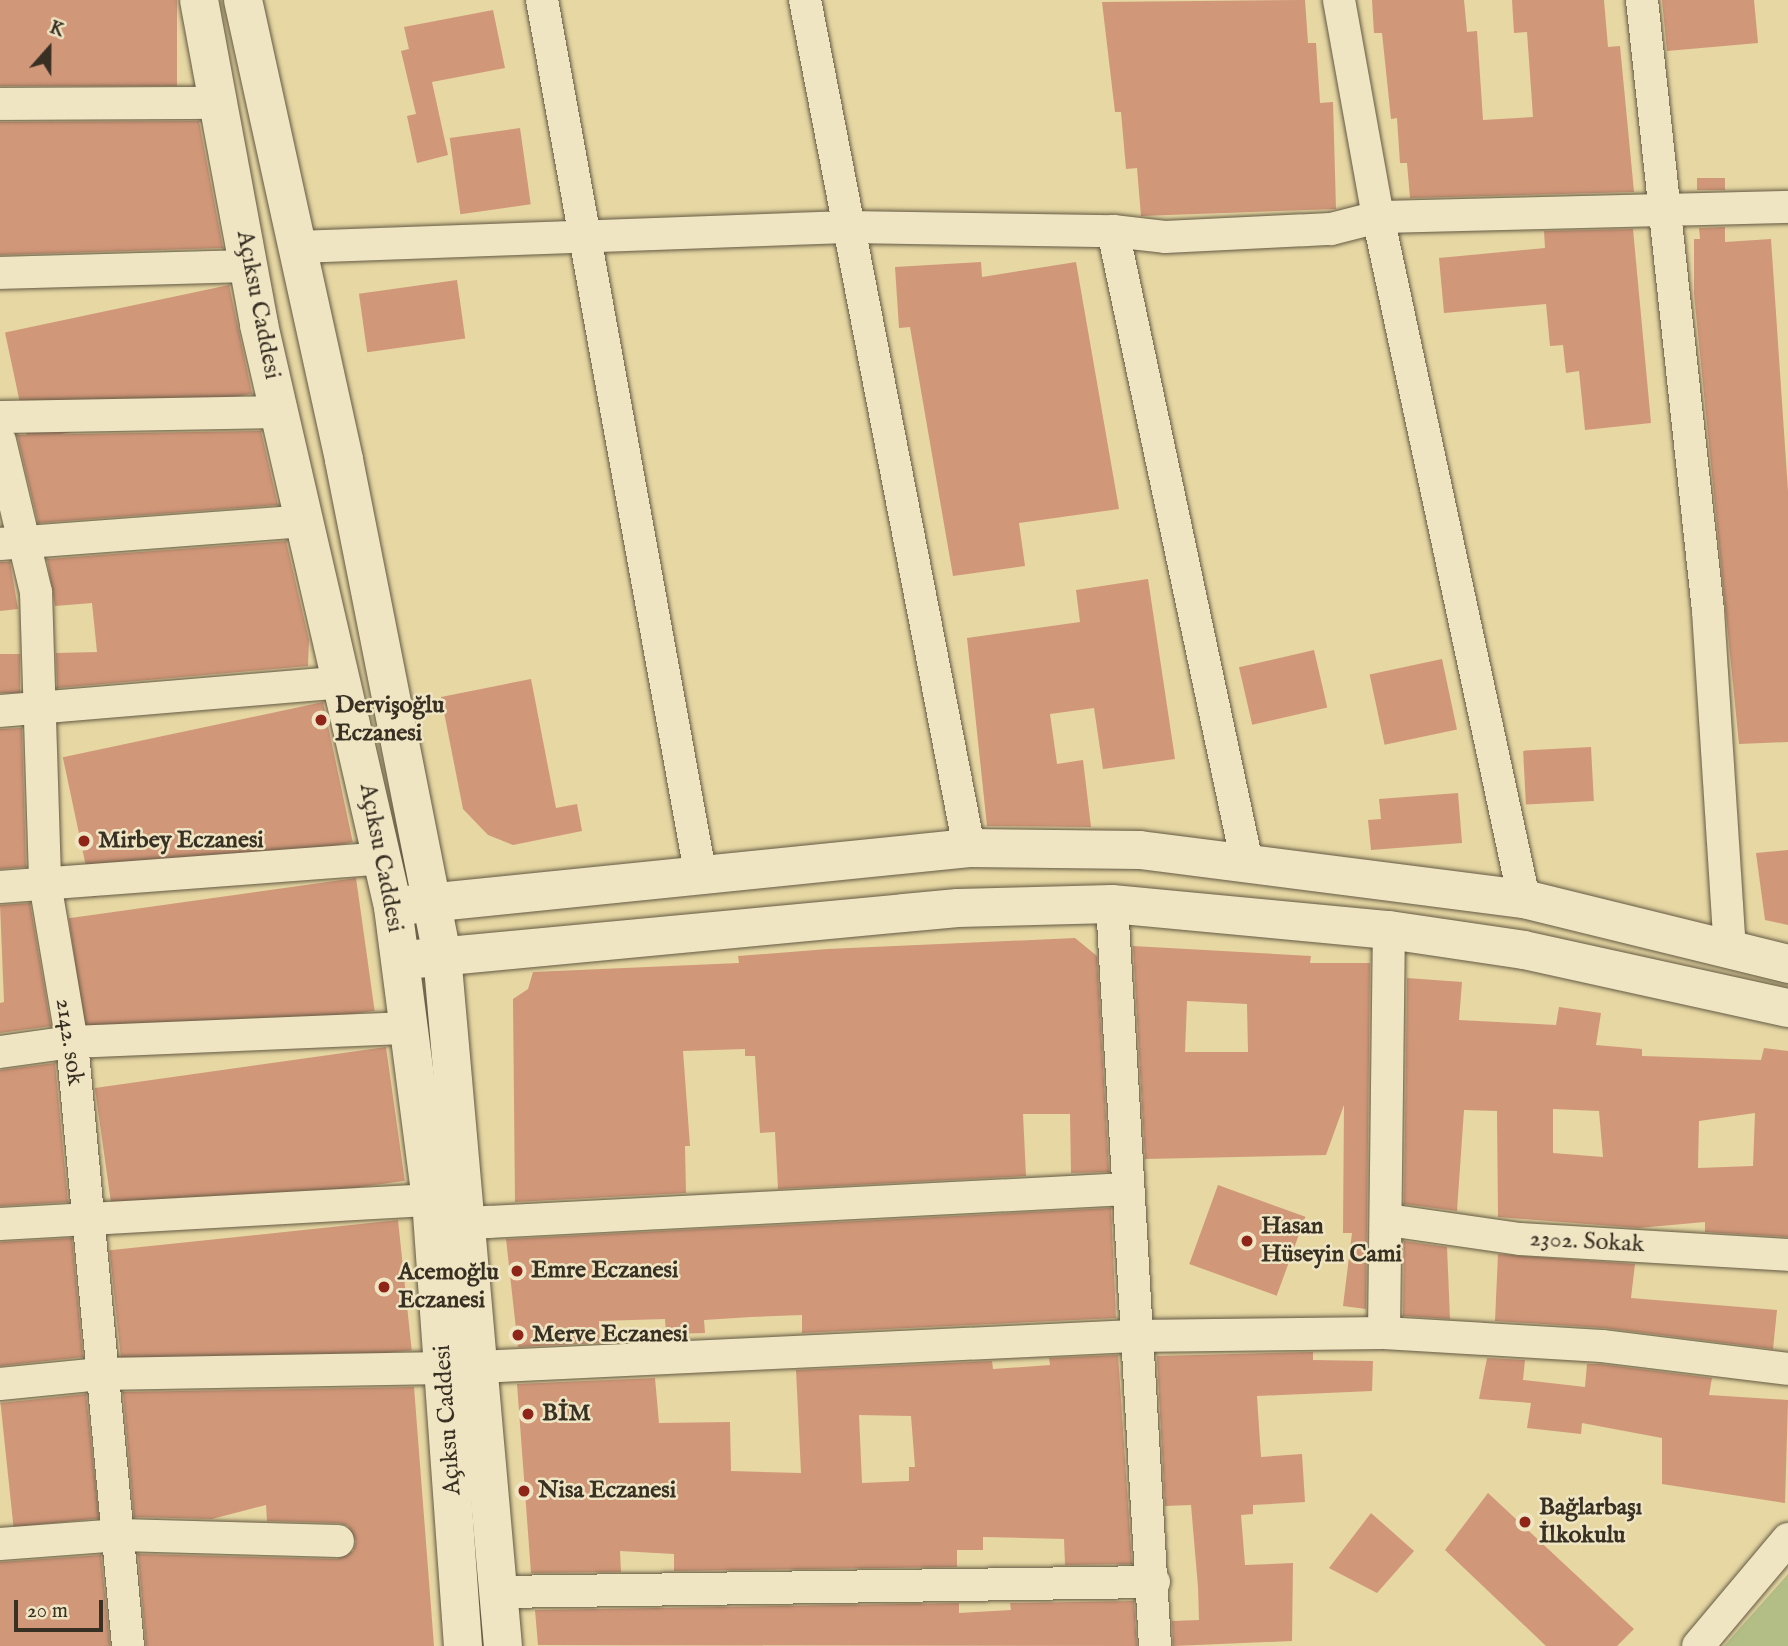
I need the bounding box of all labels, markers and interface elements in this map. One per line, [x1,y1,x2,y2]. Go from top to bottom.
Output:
north arrow [14,14,84,84]
text: K [46,16,67,43]
street label: Açıksu Caddesi [229,228,287,382]
place label: Dervişoğlu Eczanesi [335,692,444,748]
marker: Dervişoğlu Eczanesi [313,712,329,728]
street label: Açıksu Caddesi [352,781,410,935]
place label: Mirbey Eczanesi [98,827,264,855]
marker: Mirbey Eczanesi [76,833,92,849]
street label: 2142. sok [49,997,89,1087]
place label: Hasan Hüseyin Cami [1261,1213,1402,1269]
street label: 2302. Sokak [1529,1225,1645,1259]
marker: Hasan Hüseyin Cami [1239,1233,1255,1249]
place label: Emre Eczanesi [531,1257,678,1285]
place label: Acemoğlu Eczanesi [398,1259,499,1315]
marker: Emre Eczanesi [509,1263,525,1279]
marker: Acemoğlu Eczanesi [376,1279,392,1295]
place label: Merve Eczanesi [532,1321,688,1349]
marker: Merve Eczanesi [510,1327,526,1343]
street label: Açıksu Caddesi [428,1344,468,1496]
place label: BİM [542,1400,591,1428]
marker: BİM [520,1406,536,1422]
place label: Nisa Eczanesi [538,1477,676,1505]
marker: Nisa Eczanesi [516,1483,532,1499]
place label: Bağlarbaşı İlkokulu [1539,1494,1642,1550]
marker: Bağlarbaşı İlkokulu [1517,1514,1533,1530]
scale bar [18,1586,107,1630]
text: 20 m [27,1598,68,1625]

